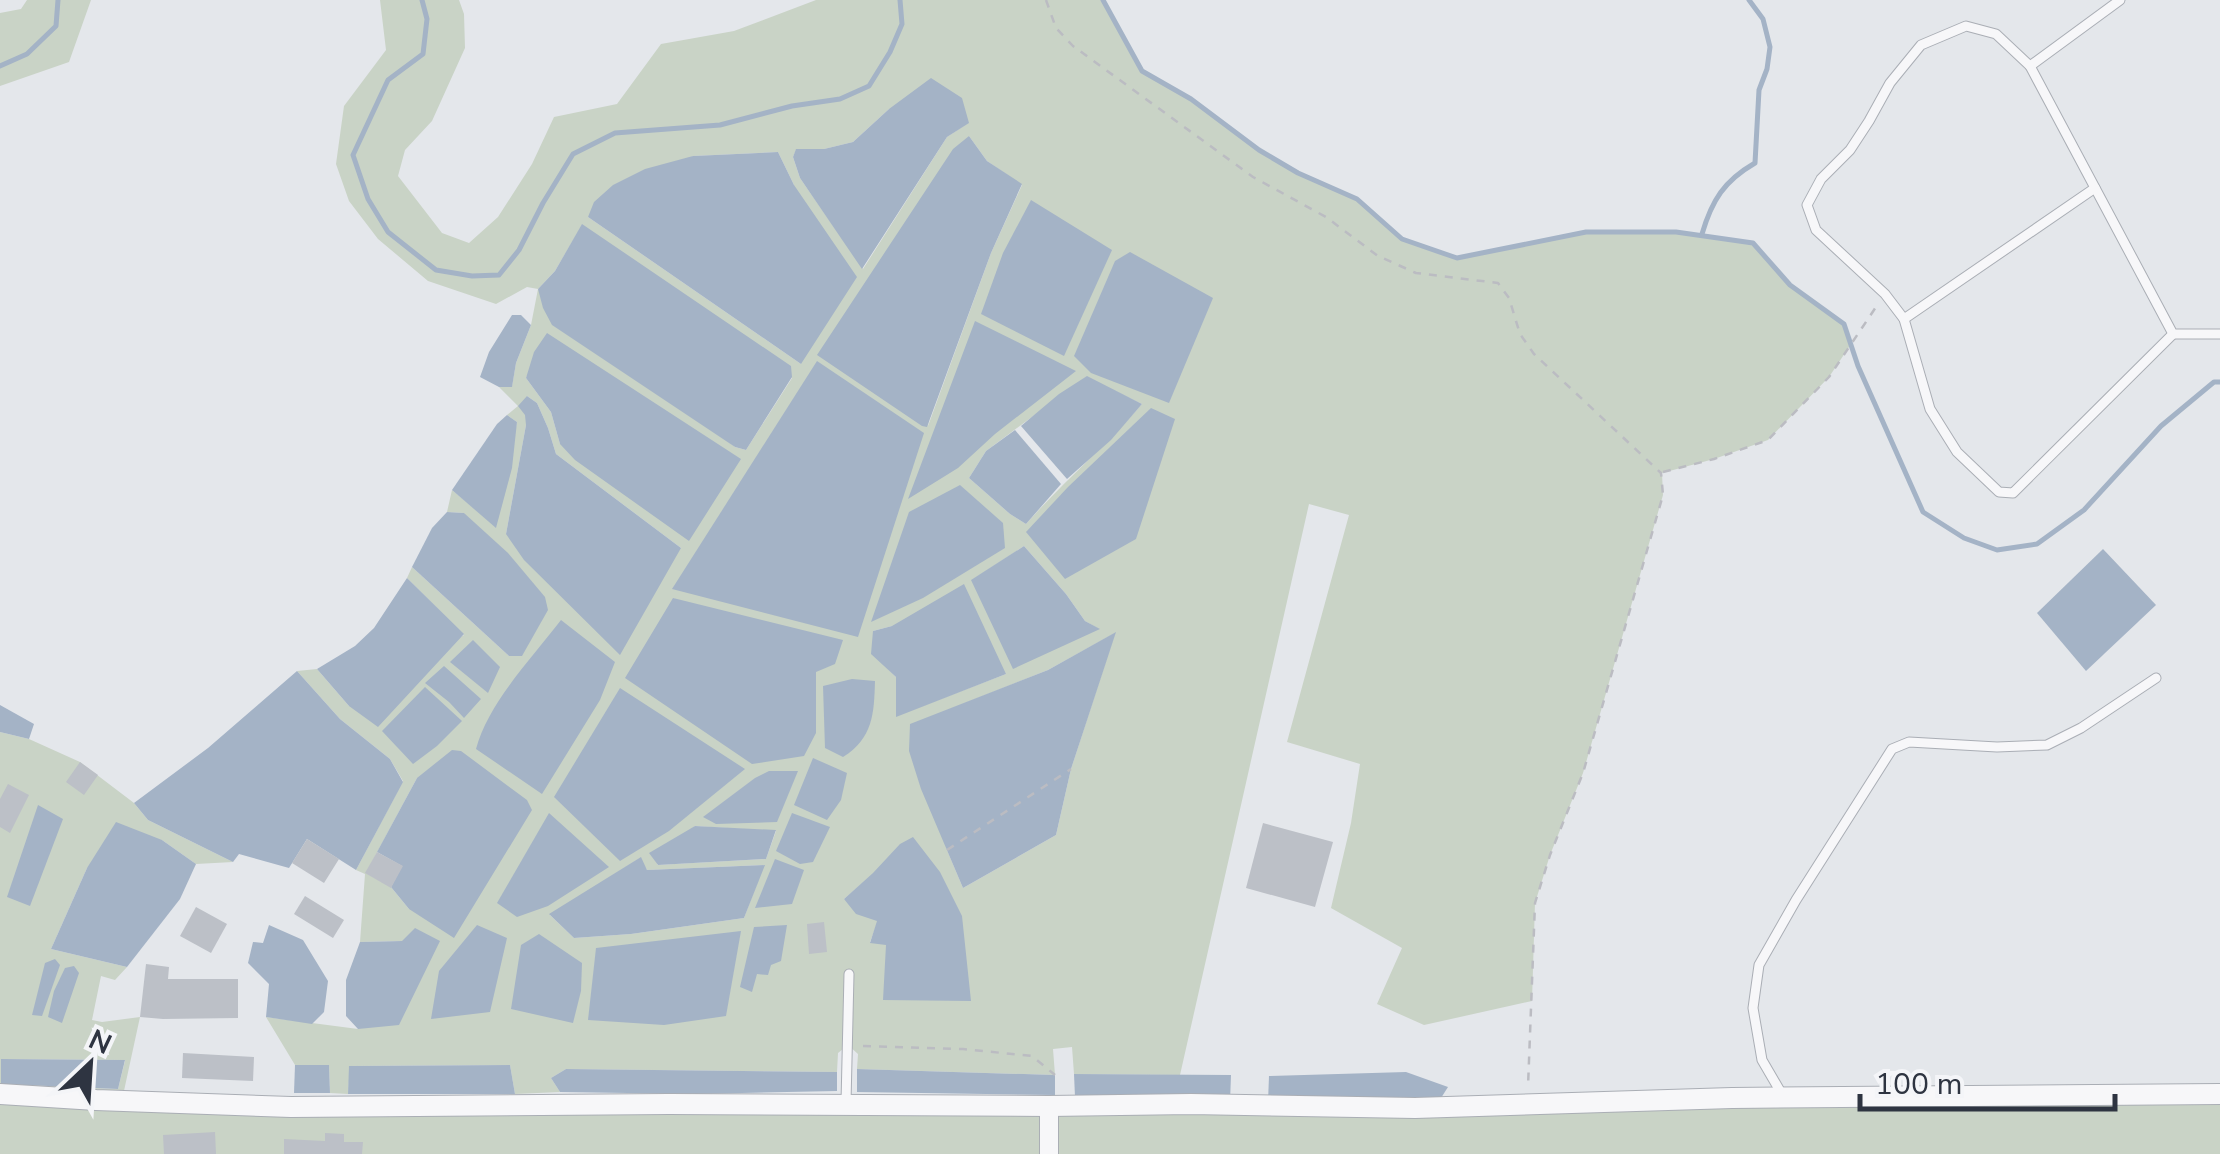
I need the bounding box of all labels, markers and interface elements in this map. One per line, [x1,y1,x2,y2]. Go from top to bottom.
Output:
north arrow [40,1014,140,1114]
text: N [83,1021,118,1064]
scale bar [1860,1049,2115,1111]
text: 100 m [1875,1064,1962,1105]

